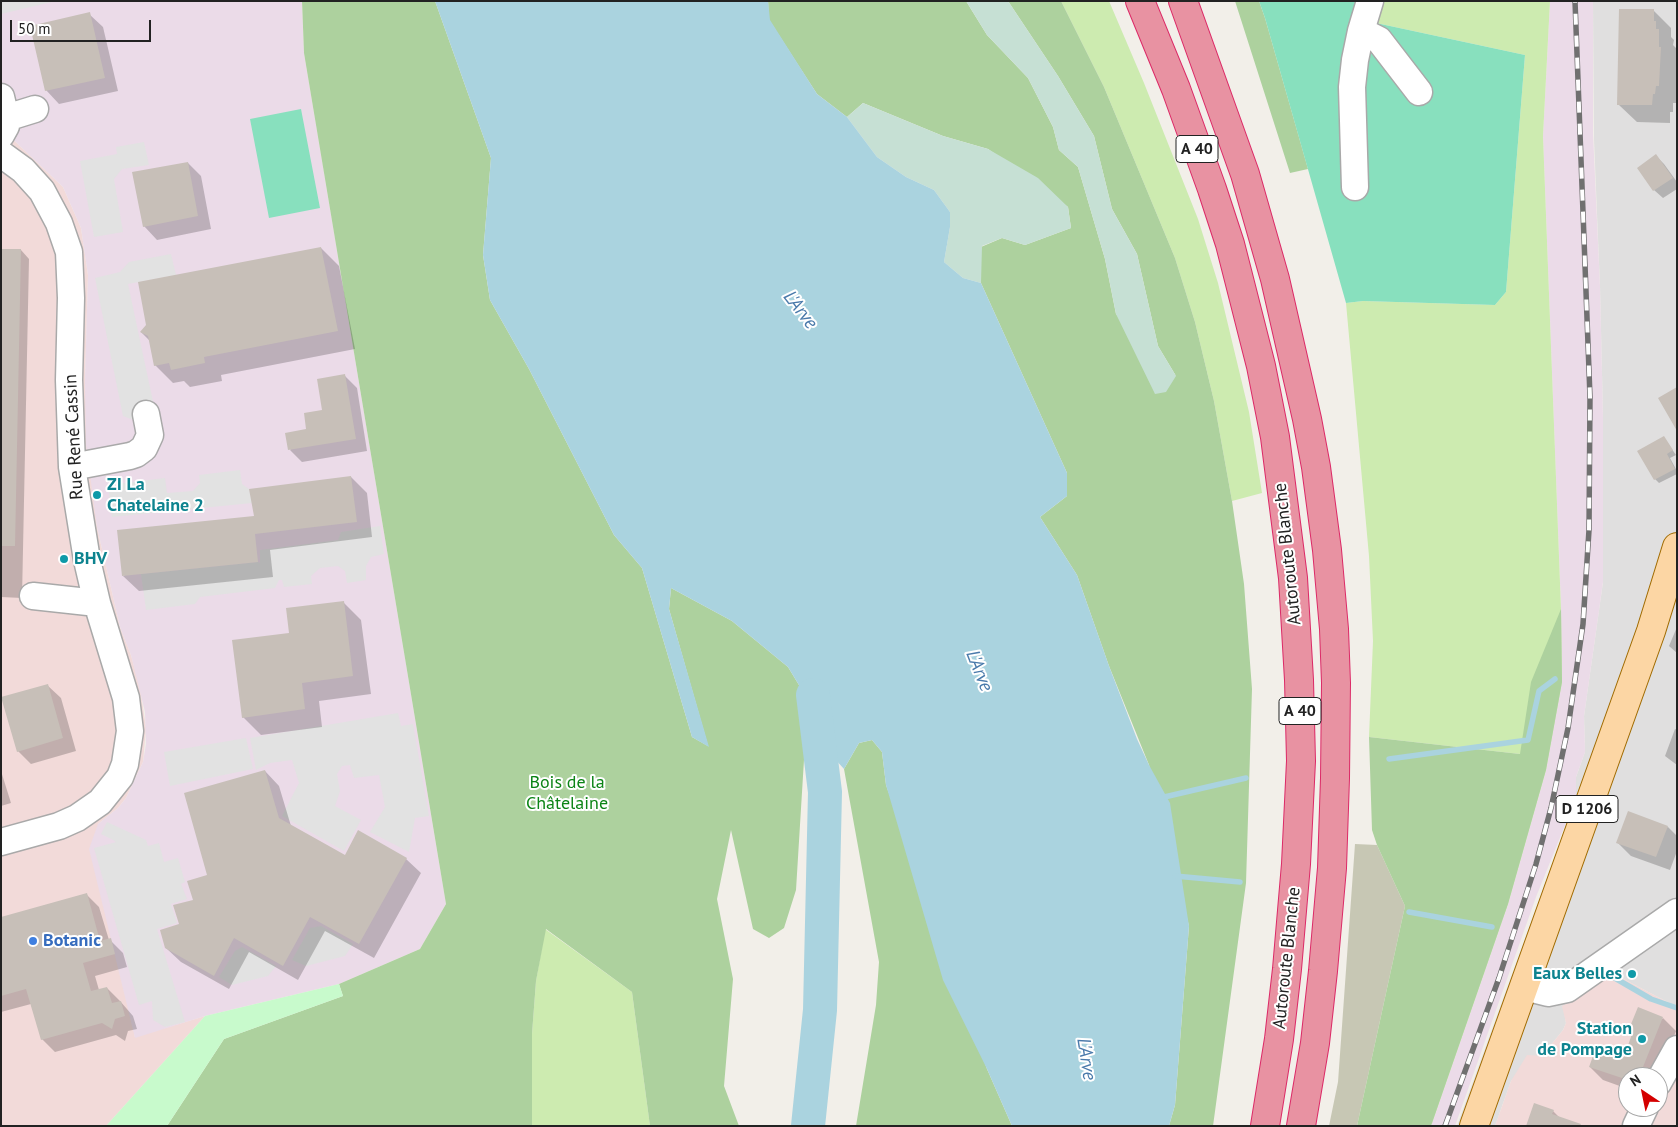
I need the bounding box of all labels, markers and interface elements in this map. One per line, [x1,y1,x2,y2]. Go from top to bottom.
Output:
scale bar [12,10,154,42]
text: 50 m [18,19,51,38]
road number: A 40 [1176,136,1218,162]
water label: L'Arve [778,286,822,334]
street label: Rue René Cassin [60,374,88,500]
place label: ZI La Chatelaine 2 [107,474,204,516]
street label: Autoroute Blanche [1270,482,1306,626]
marker: ZI La Chatelaine 2 [91,489,103,501]
place label: BHV [74,548,107,570]
marker: BHV [58,553,70,565]
water label: L'Arve [960,647,998,695]
road number: A 40 [1279,698,1321,724]
park label: Bois de la Châtelaine [526,772,608,814]
road number: D 1206 [1556,796,1618,822]
street label: Autoroute Blanche [1269,886,1305,1030]
place label: Botanic [43,930,101,952]
marker: Botanic [27,935,39,947]
place label: Eaux Belles [1533,963,1622,985]
marker: Eaux Belles [1626,968,1638,980]
place label: Station de Pompage [1537,1018,1632,1060]
marker: Station de Pompage [1636,1033,1648,1045]
water label: L'Arve [1071,1036,1101,1082]
north arrow [1618,1067,1668,1117]
text: N [1626,1070,1644,1090]

